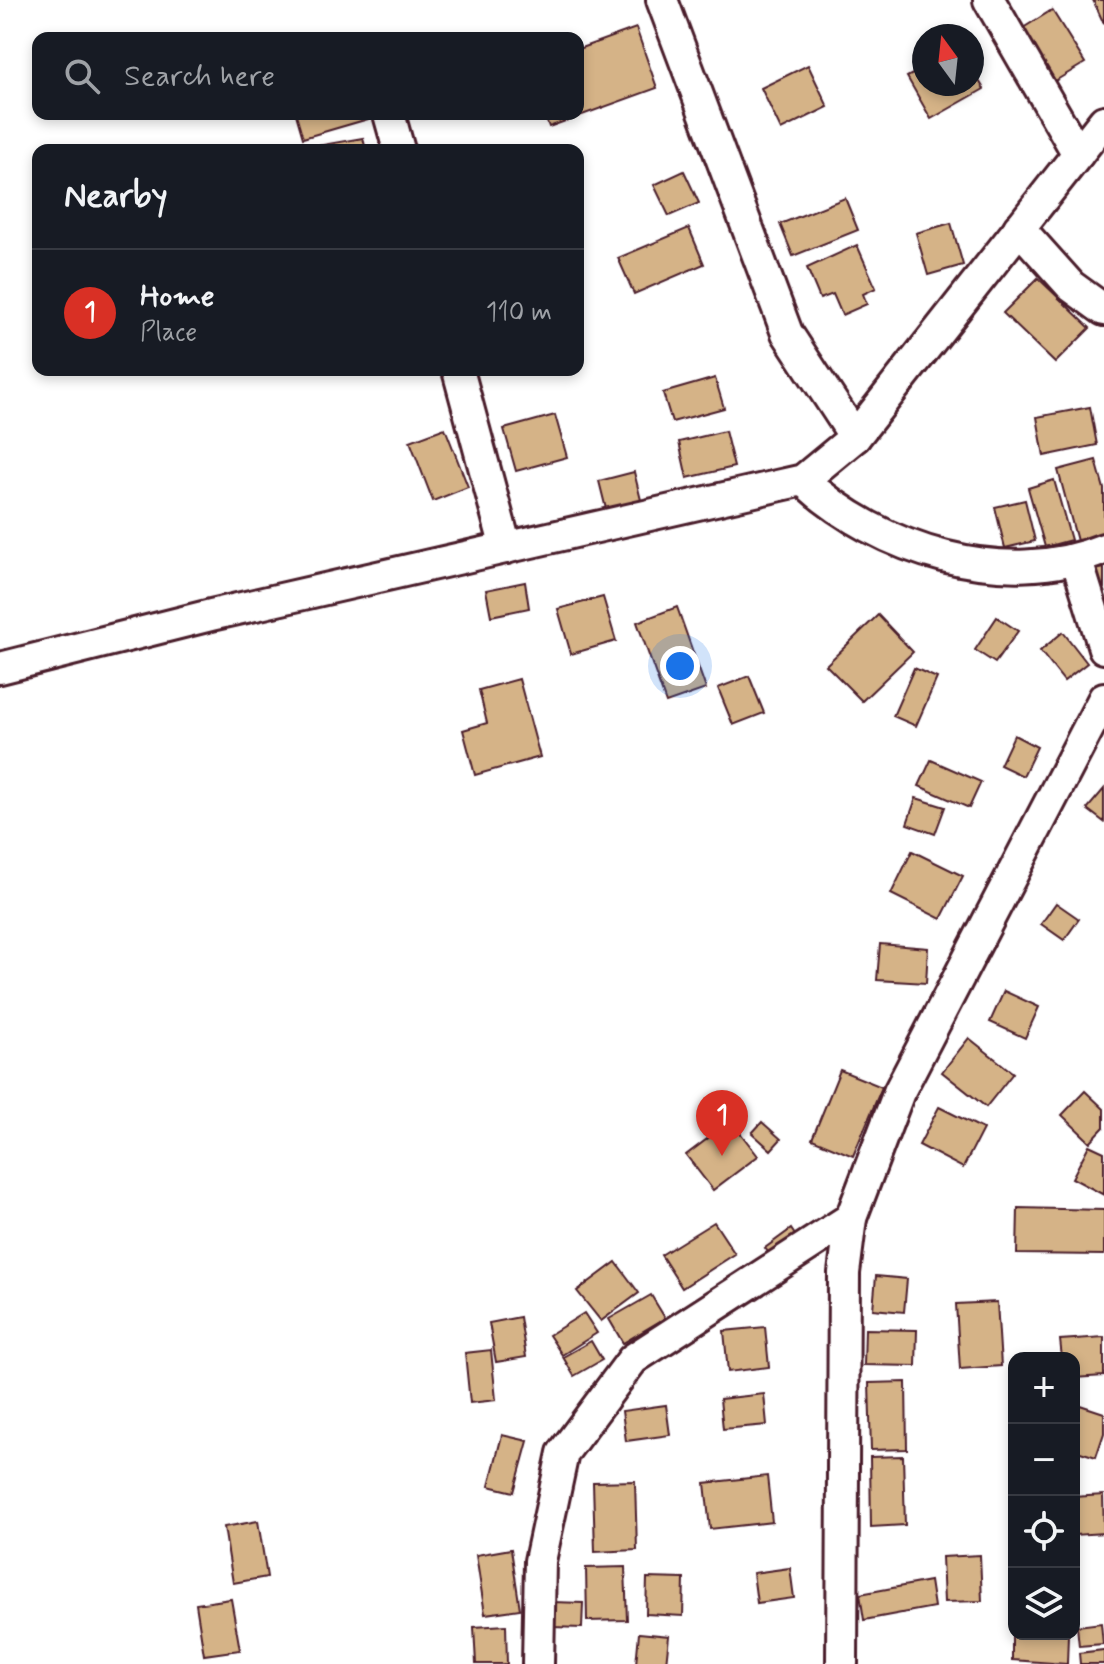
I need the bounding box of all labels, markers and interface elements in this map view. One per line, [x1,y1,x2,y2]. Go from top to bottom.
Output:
north arrow [912,24,984,96]
search box [32,32,584,120]
icon: search [60,54,104,98]
text: Search here [124,57,275,96]
text: Nearby [64,174,168,219]
text: Home [140,277,215,316]
text: 1 [84,296,96,330]
text: 110 m [486,296,552,330]
text: Place [140,316,197,350]
your location [660,646,700,686]
pin: 1 [696,1090,748,1156]
map controls [1008,1352,1080,1640]
button: + [1008,1352,1080,1424]
button: − [1008,1424,1080,1496]
button: locate [1008,1496,1080,1568]
button: layers [1008,1568,1080,1640]

